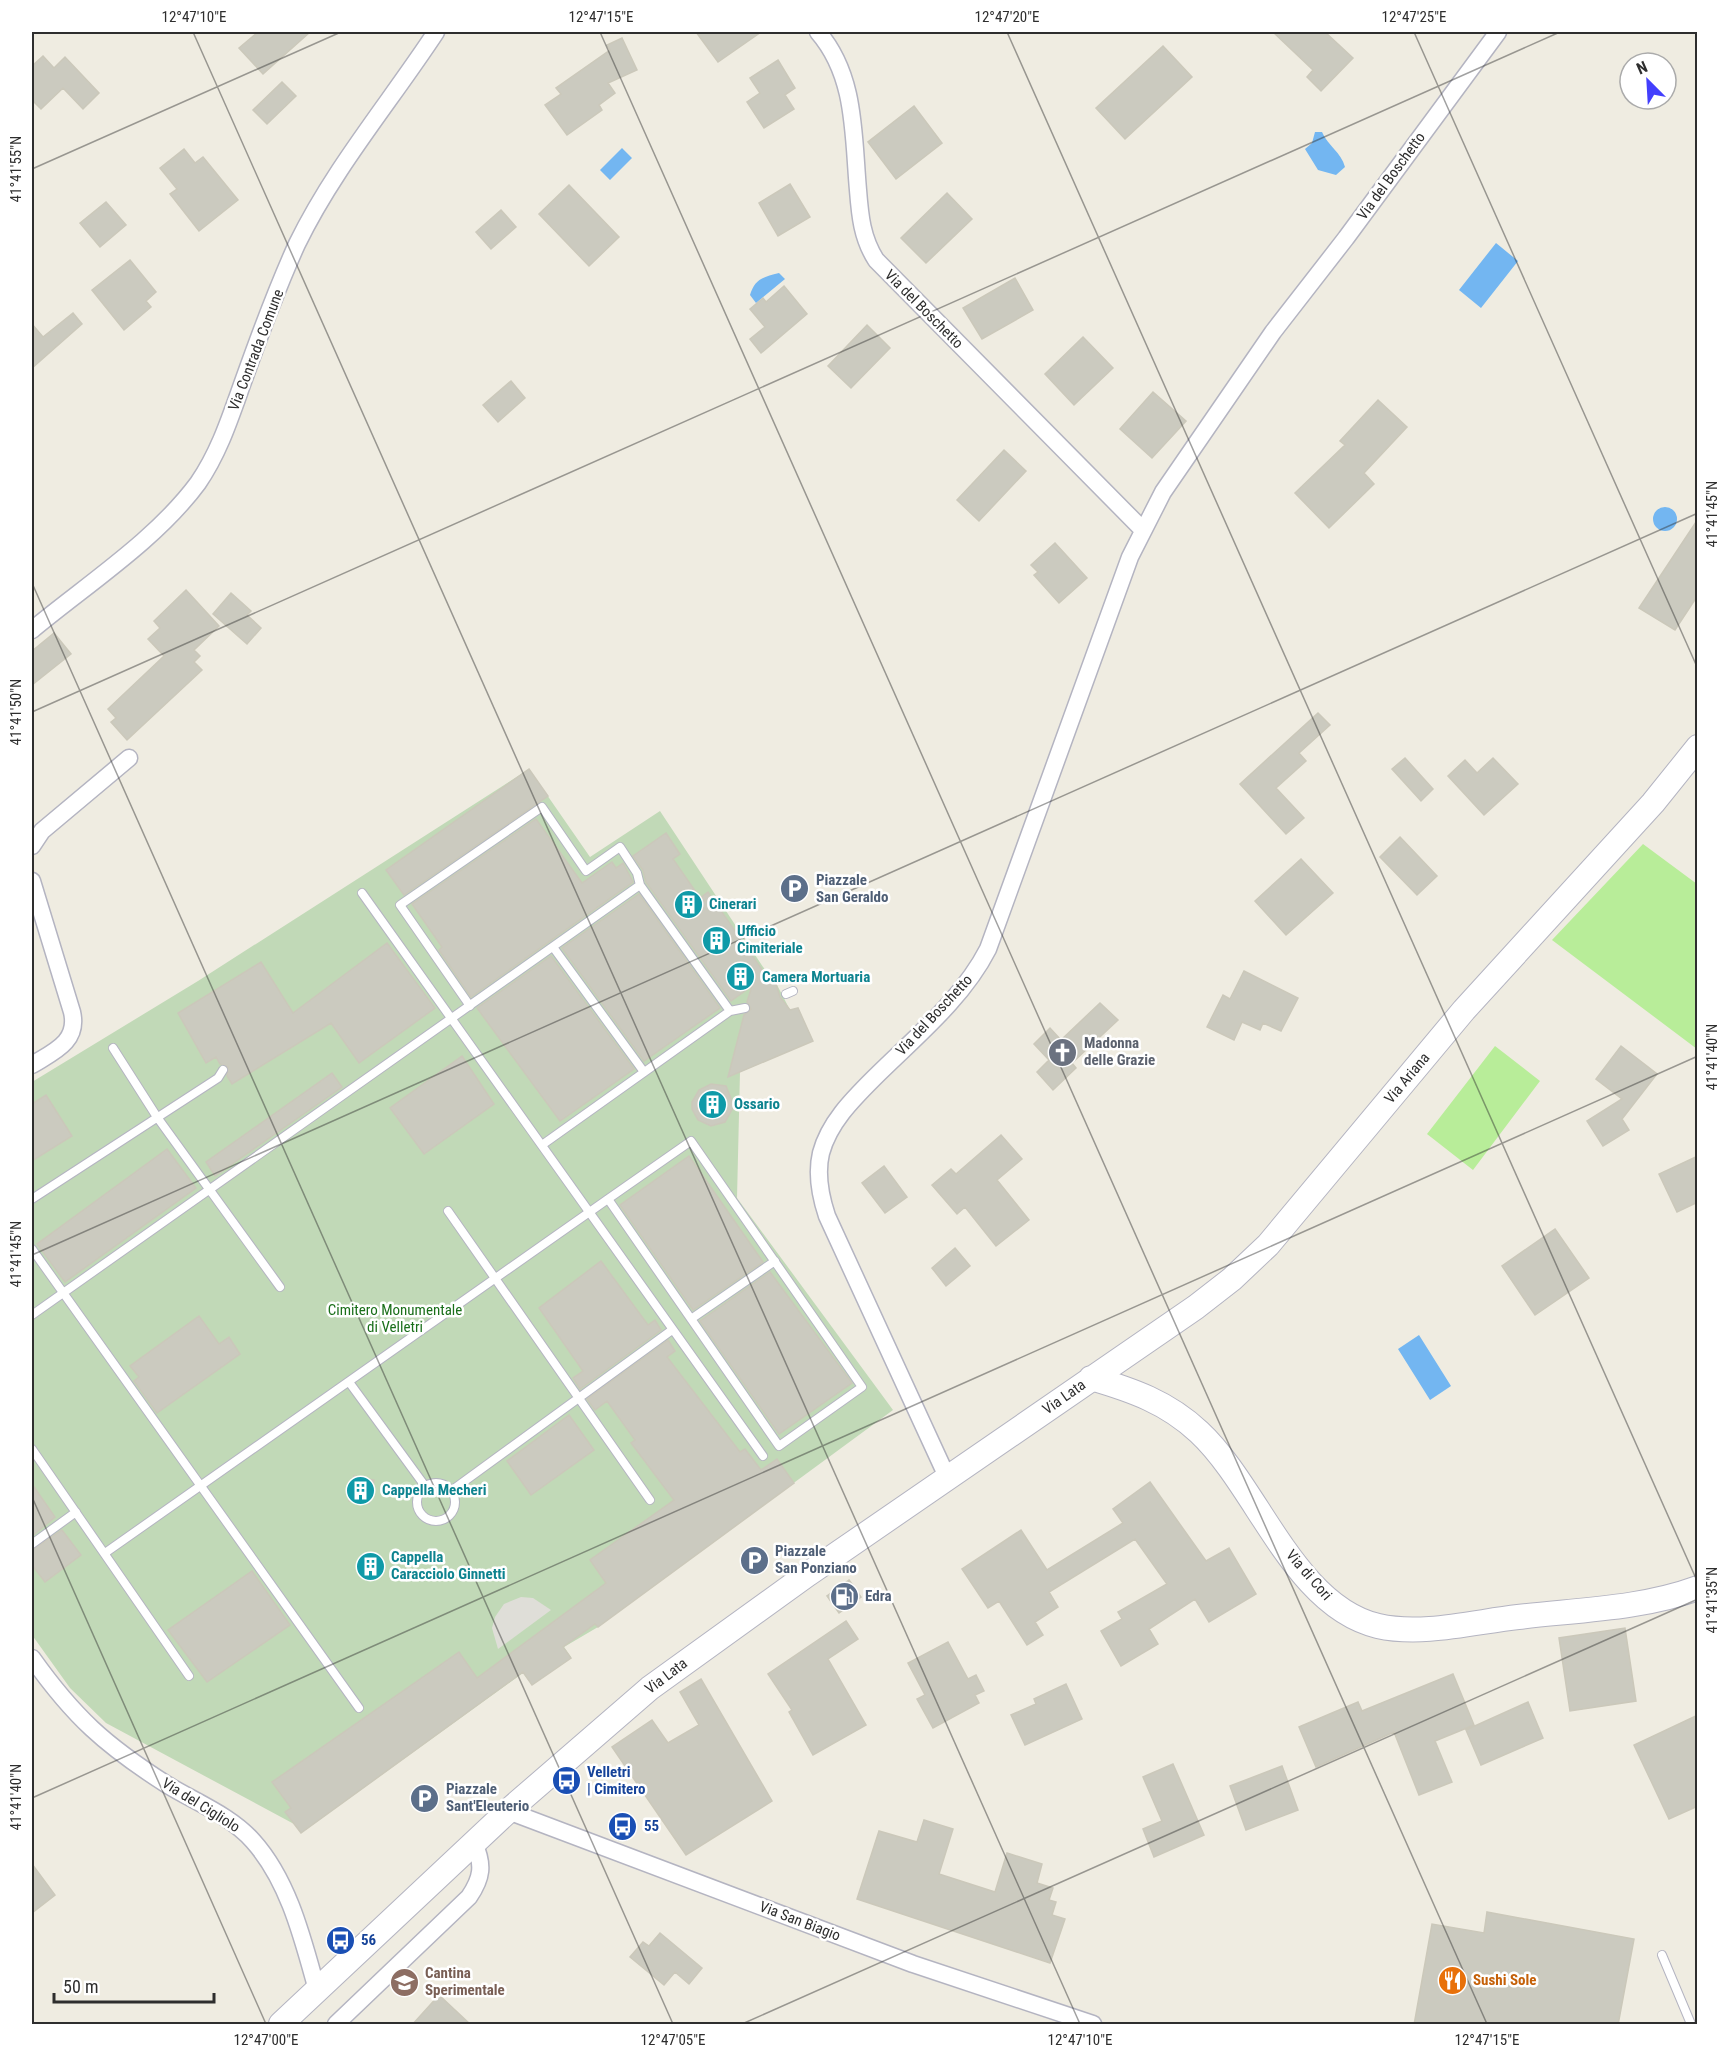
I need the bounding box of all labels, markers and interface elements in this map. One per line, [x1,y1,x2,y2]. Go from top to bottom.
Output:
text: 12°47'10"E [162,8,226,26]
text: 12°47'15"E [569,8,633,26]
text: 12°47'20"E [975,8,1039,26]
text: 12°47'25"E [1382,8,1446,26]
north arrow [1618,51,1678,111]
text: N [1634,57,1650,78]
street label: Via del Boschetto [1353,129,1429,223]
text: 41°41'55"N [7,136,25,202]
street label: Via del Boschetto [881,266,967,352]
street label: Via Contrada Comune [225,287,287,413]
text: 41°41'45"N [1703,481,1721,547]
text: 41°41'50"N [7,679,25,745]
place label: Piazzale San Geraldo [816,871,888,906]
parking icon: Piazzale San Geraldo [779,873,811,905]
building icon: Cinerari [672,888,704,920]
place label: Cinerari [709,895,756,913]
place label: Ufficio Cimiteriale [737,922,803,957]
building icon: Ufficio Cimiteriale [700,924,732,956]
building icon: Camera Mortuaria [725,961,757,993]
place label: Camera Mortuaria [762,968,870,986]
street label: Via del Boschetto [892,971,976,1059]
text: 41°41'40"N [1703,1024,1721,1090]
place label: Madonna delle Grazie [1084,1034,1155,1069]
church icon: Madonna delle Grazie [1047,1036,1079,1068]
street label: Via Ariana [1381,1049,1433,1107]
building icon: Ossario [697,1088,729,1120]
place label: Ossario [734,1095,780,1113]
text: 41°41'45"N [7,1221,25,1287]
park label: Cimitero Monumentale di Velletri [328,1301,462,1336]
street label: Via Lata [1039,1376,1089,1418]
building icon: Cappella Mecheri [345,1474,377,1506]
place label: Cappella Mecheri [382,1481,487,1499]
place label: Piazzale San Ponziano [775,1542,857,1577]
parking icon: Piazzale San Ponziano [738,1544,770,1576]
street label: Via di Cori [1282,1546,1336,1604]
place label: Cappella Caracciolo Ginnetti [391,1548,506,1583]
building icon: Cappella Caracciolo Ginnetti [354,1550,386,1582]
text: 41°41'35"N [1703,1567,1721,1633]
fuel station icon: Edra [828,1580,860,1612]
place label: Edra [865,1587,891,1605]
street label: Via Lata [641,1654,691,1698]
place label: Velletri | Cimitero [587,1763,645,1798]
text: 41°41'40"N [7,1764,25,1830]
bus stop icon: Velletri | Cimitero [550,1765,582,1797]
street label: Via del Cigliolo [159,1774,243,1836]
place label: Piazzale Sant'Eleuterio [446,1780,529,1815]
parking icon: Piazzale Sant'Eleuterio [409,1782,441,1814]
bus stop icon: 55 [607,1810,639,1842]
place label: 55 [644,1817,659,1835]
street label: Via San Biagio [757,1897,843,1945]
bus stop icon: 56 [324,1924,356,1956]
place label: 56 [361,1931,377,1949]
place label: Cantina Sperimentale [425,1964,505,1999]
restaurant icon: Sushi Sole [1436,1964,1468,1996]
scale bar [54,1966,214,2004]
school or university icon: Cantina Sperimentale [388,1966,420,1998]
place label: Sushi Sole [1473,1971,1536,1989]
text: 50 m [63,1976,98,1997]
text: 12°47'00"E [234,2031,298,2049]
text: 12°47'05"E [641,2031,705,2049]
text: 12°47'10"E [1048,2031,1112,2049]
text: 12°47'15"E [1455,2031,1519,2049]

